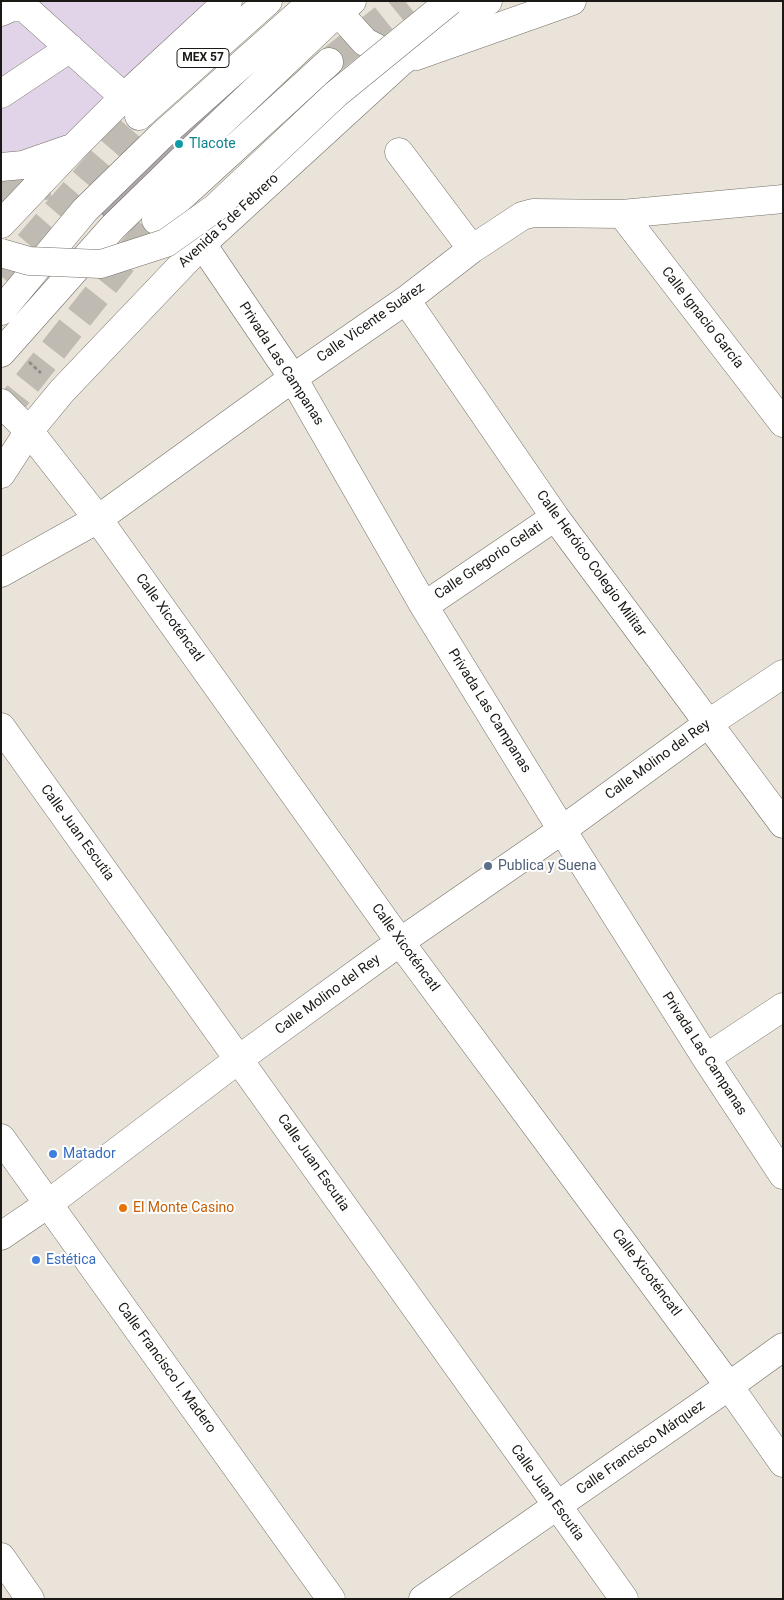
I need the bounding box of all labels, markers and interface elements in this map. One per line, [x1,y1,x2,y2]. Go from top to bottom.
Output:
road number: MEX 57 [177,48,229,68]
place label: Tlacote [189,136,236,152]
marker: Tlacote [173,138,185,150]
street label: Avenida 5 de Febrero [175,170,283,272]
street label: Calle Ignacio García [657,264,747,372]
street label: Calle Vicente Suárez [314,280,428,366]
street label: Privada Las Campanas [235,299,327,429]
street label: Calle Heróico Colegio Militar [532,488,650,640]
street label: Calle Gregorio Gelati [431,518,547,604]
street label: Calle Xicoténcatl [131,571,207,665]
street label: Privada Las Campanas [444,646,534,776]
street label: Calle Molino del Rey [602,716,714,804]
street label: Calle Juan Escutia [37,782,117,884]
place label: Publica y Suena [498,858,597,874]
marker: Publica y Suena [482,860,494,872]
street label: Calle Xicoténcatl [367,901,443,995]
street label: Calle Molino del Rey [272,951,384,1039]
street label: Privada Las Campanas [658,989,750,1119]
street label: Calle Juan Escutia [273,1111,353,1215]
place label: Matador [63,1146,116,1162]
marker: Matador [47,1148,59,1160]
place label: El Monte Casino [133,1200,234,1216]
marker: El Monte Casino [117,1202,129,1214]
street label: Calle Xicoténcatl [608,1226,684,1320]
place label: Estética [46,1252,96,1268]
marker: Estética [30,1254,42,1266]
street label: Calle Francisco I. Madero [113,1299,219,1437]
street label: Calle Francisco Márquez [573,1397,709,1499]
street label: Calle Juan Escutia [507,1442,587,1544]

